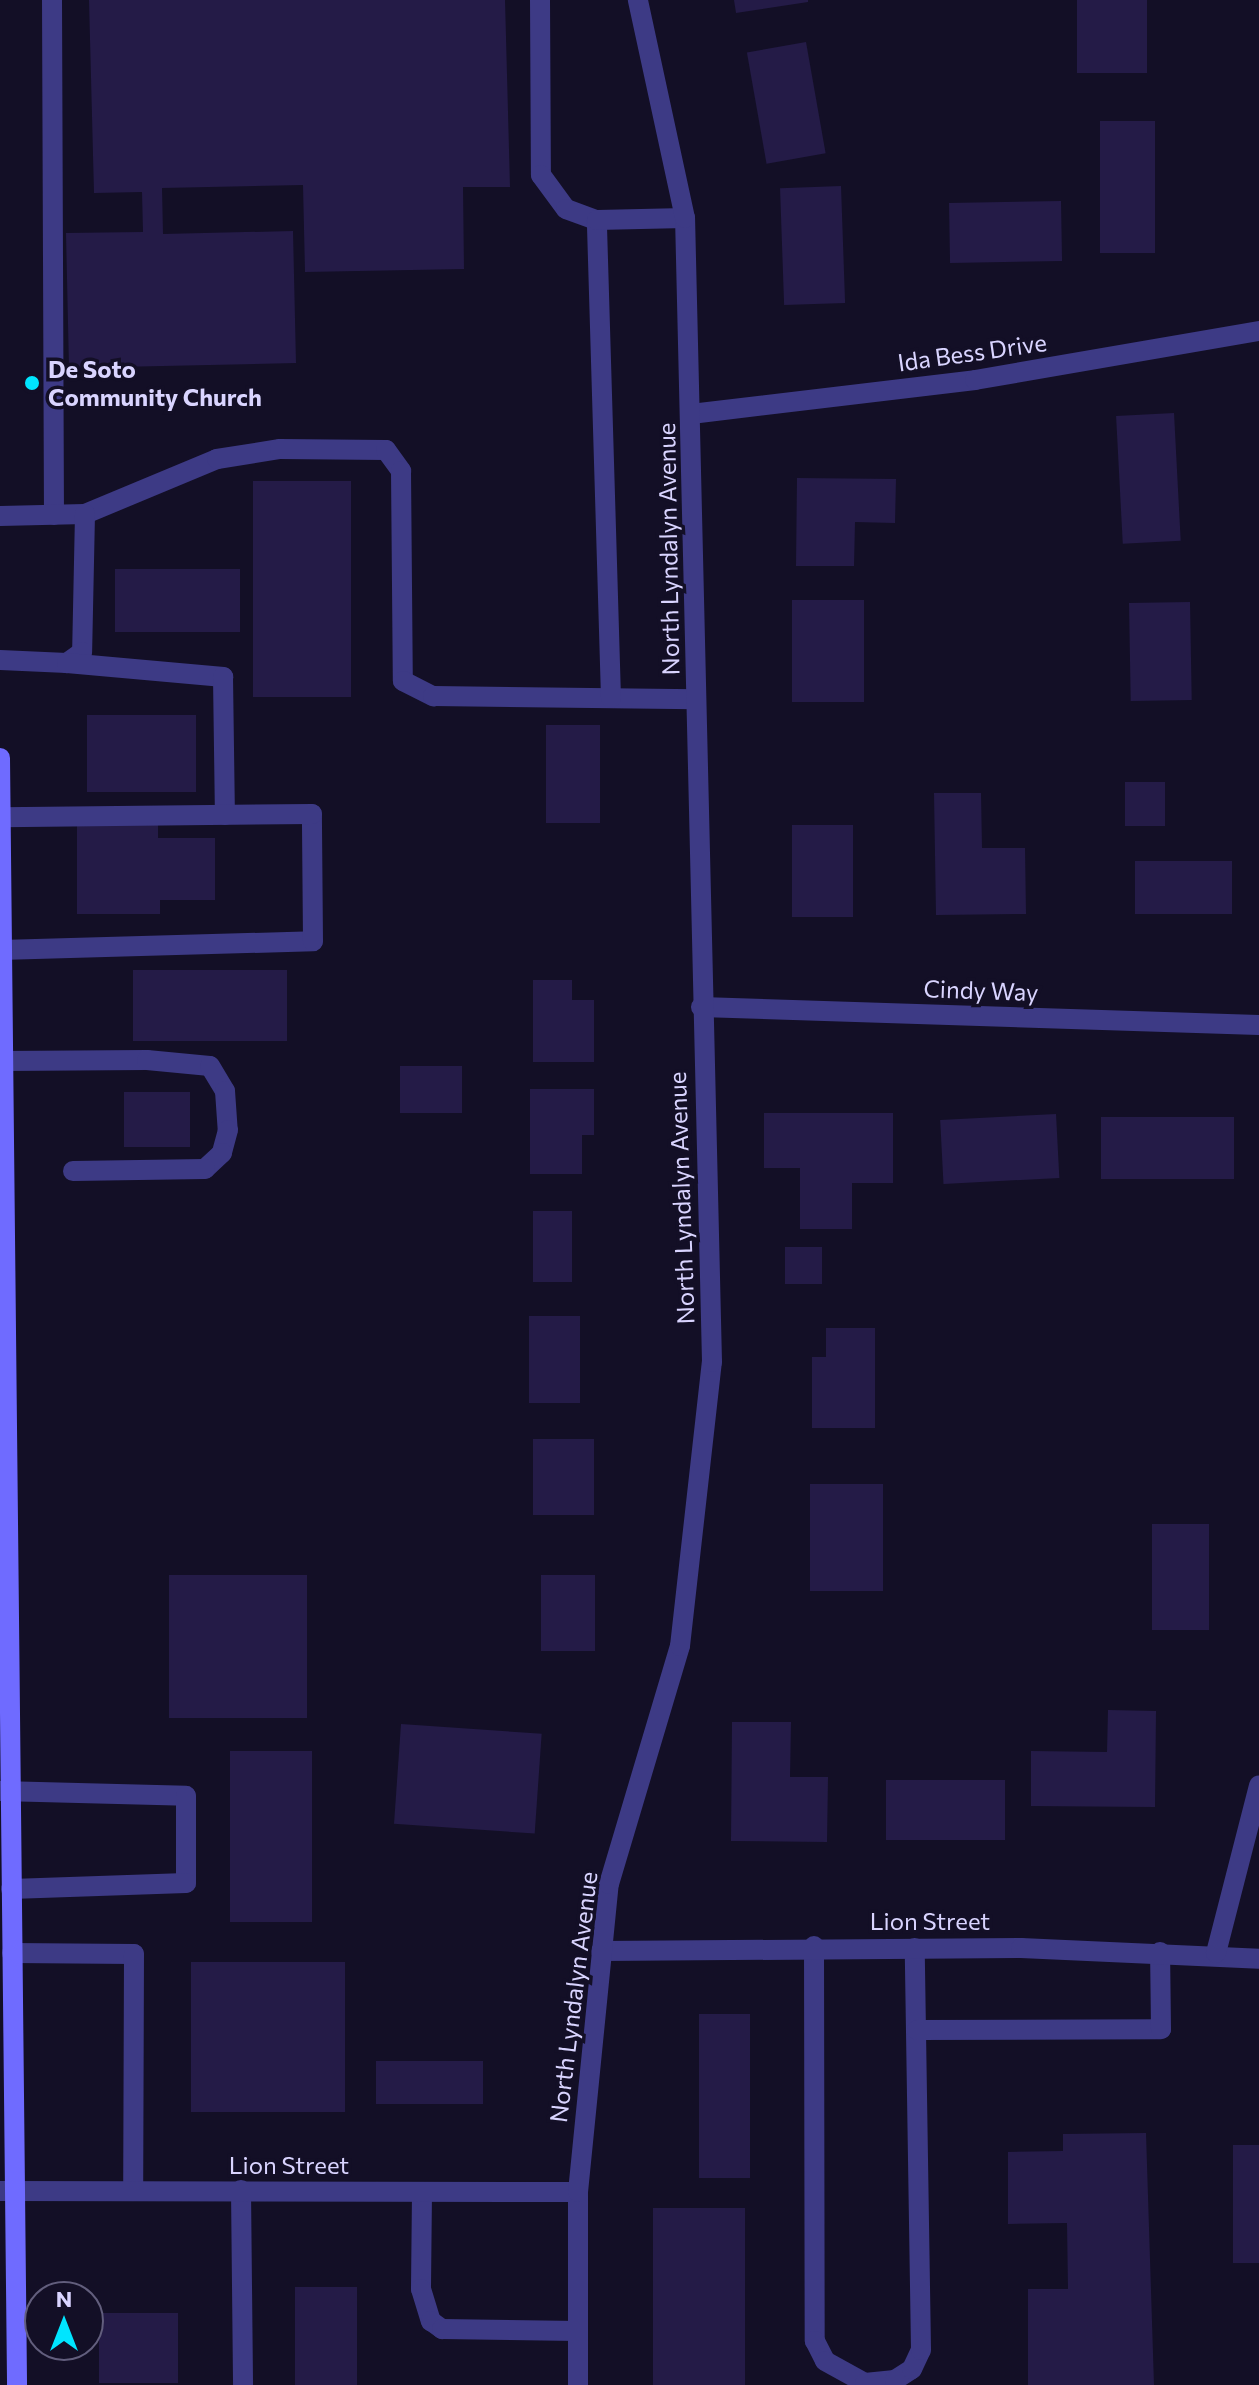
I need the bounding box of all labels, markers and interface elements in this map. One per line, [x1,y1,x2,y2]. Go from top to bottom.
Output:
street label: Ida Bess Drive [896,327,1048,377]
place label: De Soto Community Church [48,355,262,411]
marker: De Soto Community Church [23,374,41,392]
street label: North Lyndalyn Avenue [651,422,685,676]
street label: Cindy Way [923,974,1039,1006]
street label: North Lyndalyn Avenue [662,1071,700,1325]
street label: North Lyndalyn Avenue [543,1870,603,2124]
street label: Lion Street [870,1907,990,1935]
street label: Lion Street [229,2151,349,2179]
north arrow [24,2281,104,2361]
text: N [56,2285,72,2312]

